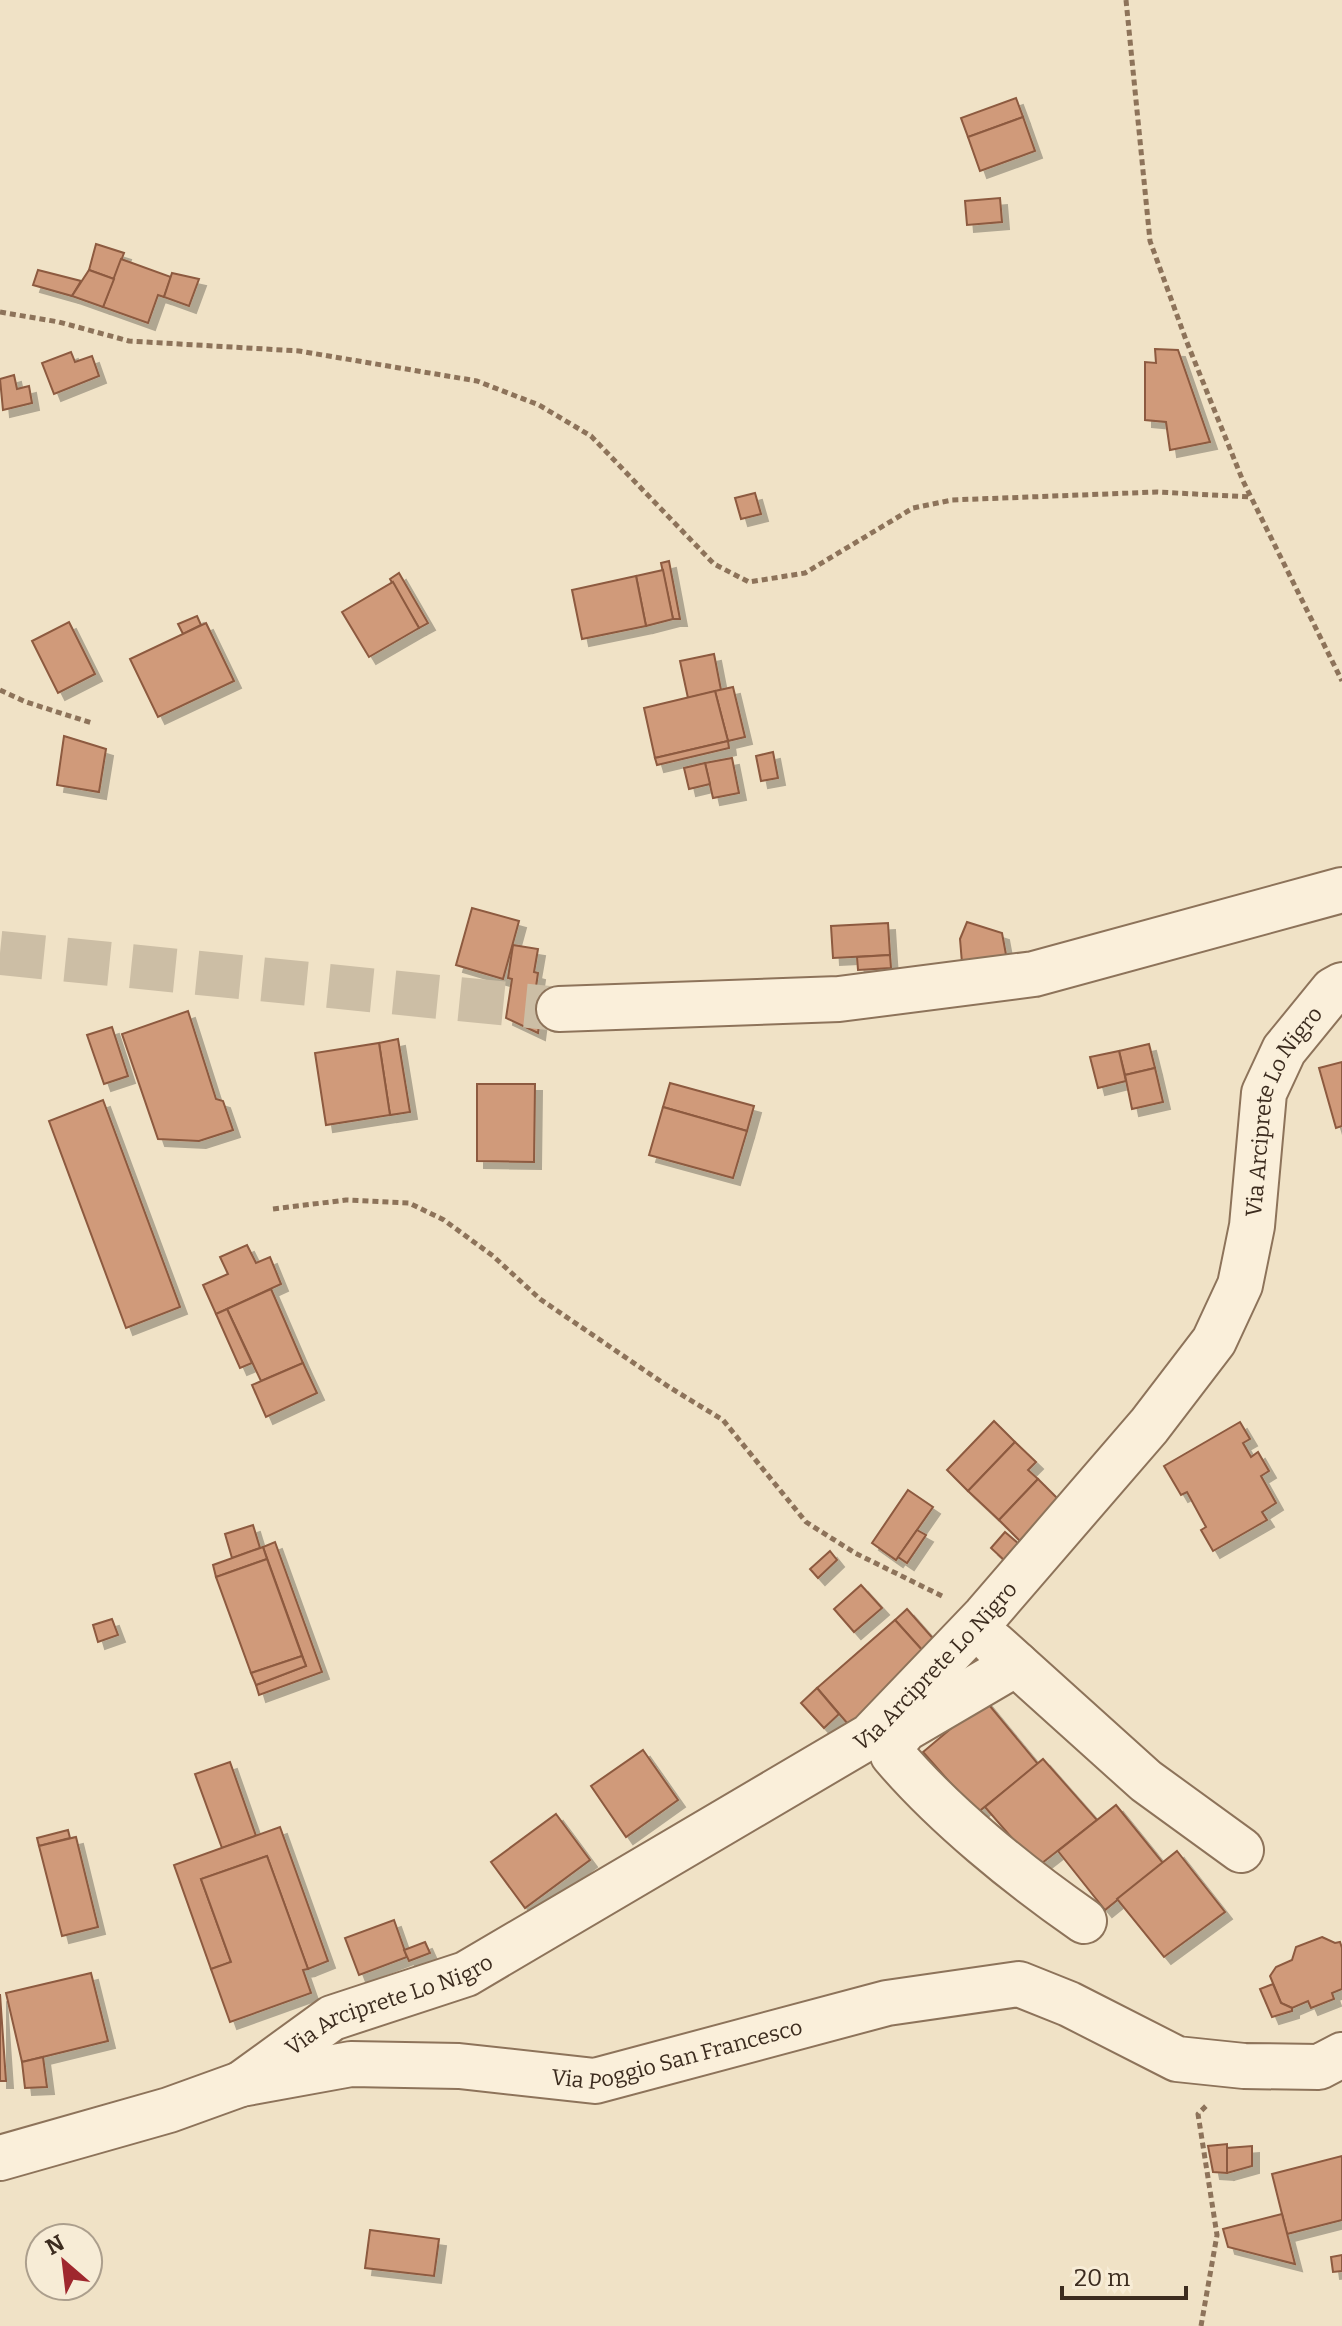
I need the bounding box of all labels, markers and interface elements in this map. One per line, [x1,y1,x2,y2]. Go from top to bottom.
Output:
street label: Via Arciprete Lo Nigro [1240,1001,1328,1218]
street label: Via Arciprete Lo Nigro [849,1576,1023,1756]
street label: Via Arciprete Lo Nigro [280,1948,498,2061]
street label: Via Poggio San Francesco [550,2013,805,2096]
north arrow [24,2222,104,2302]
text: N [41,2229,69,2261]
scale bar [1062,2250,1186,2300]
text: 20 m [1074,2264,1130,2292]

